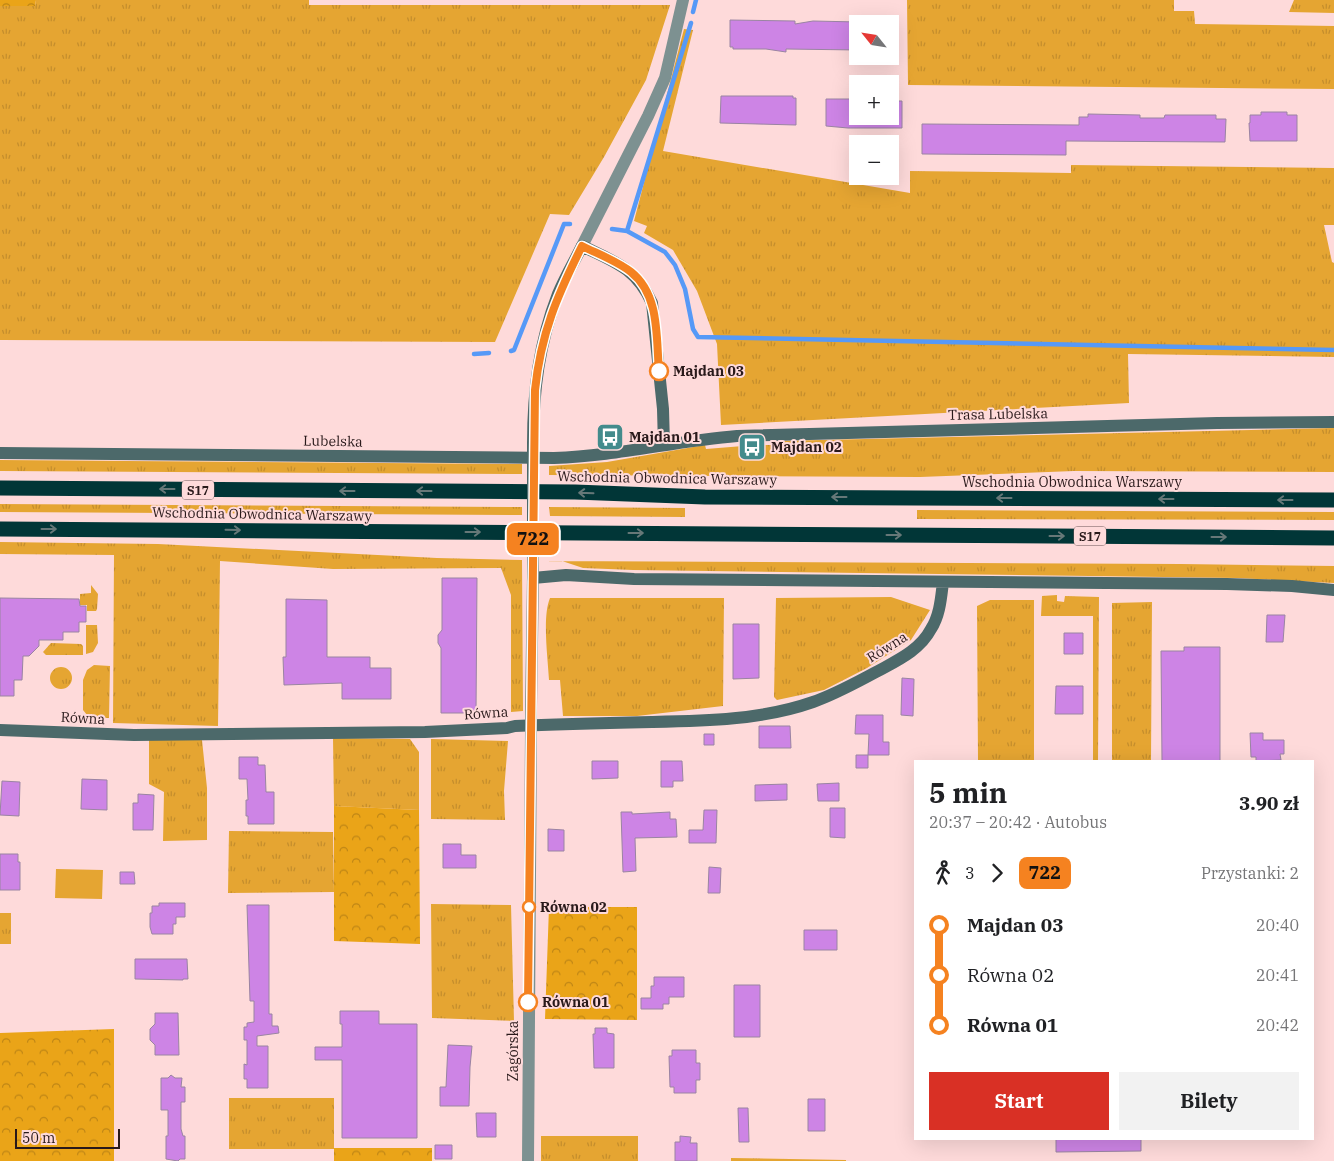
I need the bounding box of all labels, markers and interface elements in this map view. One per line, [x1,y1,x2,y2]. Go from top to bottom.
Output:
north arrow [849,15,899,65]
map controls [849,15,899,185]
button: + [849,75,899,125]
button: − [849,135,899,185]
marker: Majdan 03 [649,361,669,381]
place label: Majdan 03 [673,362,744,380]
street label: Trasa Lubelska [948,404,1049,424]
bus stop icon: Majdan 01 [595,422,625,452]
place label: Majdan 01 [629,428,700,446]
street label: Lubelska [303,431,363,451]
bus stop icon: Majdan 02 [737,432,767,462]
place label: Majdan 02 [771,438,842,456]
street label: Wschodnia Obwodnica Warszawy [557,467,778,489]
street label: Wschodnia Obwodnica Warszawy [962,473,1182,491]
road number: S17 [182,480,214,500]
one-way arrow [160,484,176,494]
one-way arrow [340,486,356,495]
one-way arrow [416,486,432,496]
one-way arrow [578,488,594,497]
one-way arrow [831,492,848,502]
one-way arrow [996,493,1012,503]
one-way arrow [1158,494,1174,504]
one-way arrow [1278,495,1294,504]
street label: Wschodnia Obwodnica Warszawy [152,503,373,525]
line badge: 722 [504,523,562,555]
one-way arrow [40,524,56,534]
one-way arrow [225,525,241,534]
road number: S17 [1074,526,1106,546]
one-way arrow [465,527,481,537]
text: 722 [517,527,549,550]
one-way arrow [628,528,644,538]
one-way arrow [886,530,902,540]
one-way arrow [1048,531,1064,541]
one-way arrow [1210,532,1227,542]
street label: Równa [863,627,911,666]
street label: Równa [463,702,509,724]
street label: Równa [60,708,106,728]
text: 5 min [929,774,1007,811]
text: 3.90 zł [1239,791,1299,815]
text: 20:37 – 20:42 · Autobus [929,812,1107,832]
icon: walk [929,859,957,887]
icon: forward [983,859,1011,887]
text: 722 [1029,861,1061,884]
text: 3 [965,863,975,883]
text: Przystanki: 2 [1201,863,1299,883]
place label: Równa 02 [540,898,607,916]
marker: Równa 02 [522,900,536,914]
text: Majdan 03 [967,913,1064,937]
text: 20:40 [1256,915,1299,935]
text: Równa 02 [967,963,1055,987]
text: 20:41 [1256,965,1299,985]
marker: Równa 01 [518,992,538,1012]
place label: Równa 01 [542,993,609,1011]
text: Równa 01 [967,1013,1058,1037]
text: 20:42 [1256,1015,1299,1035]
street label: Zagórska [504,1020,522,1081]
button: Start [929,1072,1109,1130]
button: Bilety [1119,1072,1299,1130]
scale bar [15,1126,120,1149]
text: 50 m [22,1129,55,1147]

